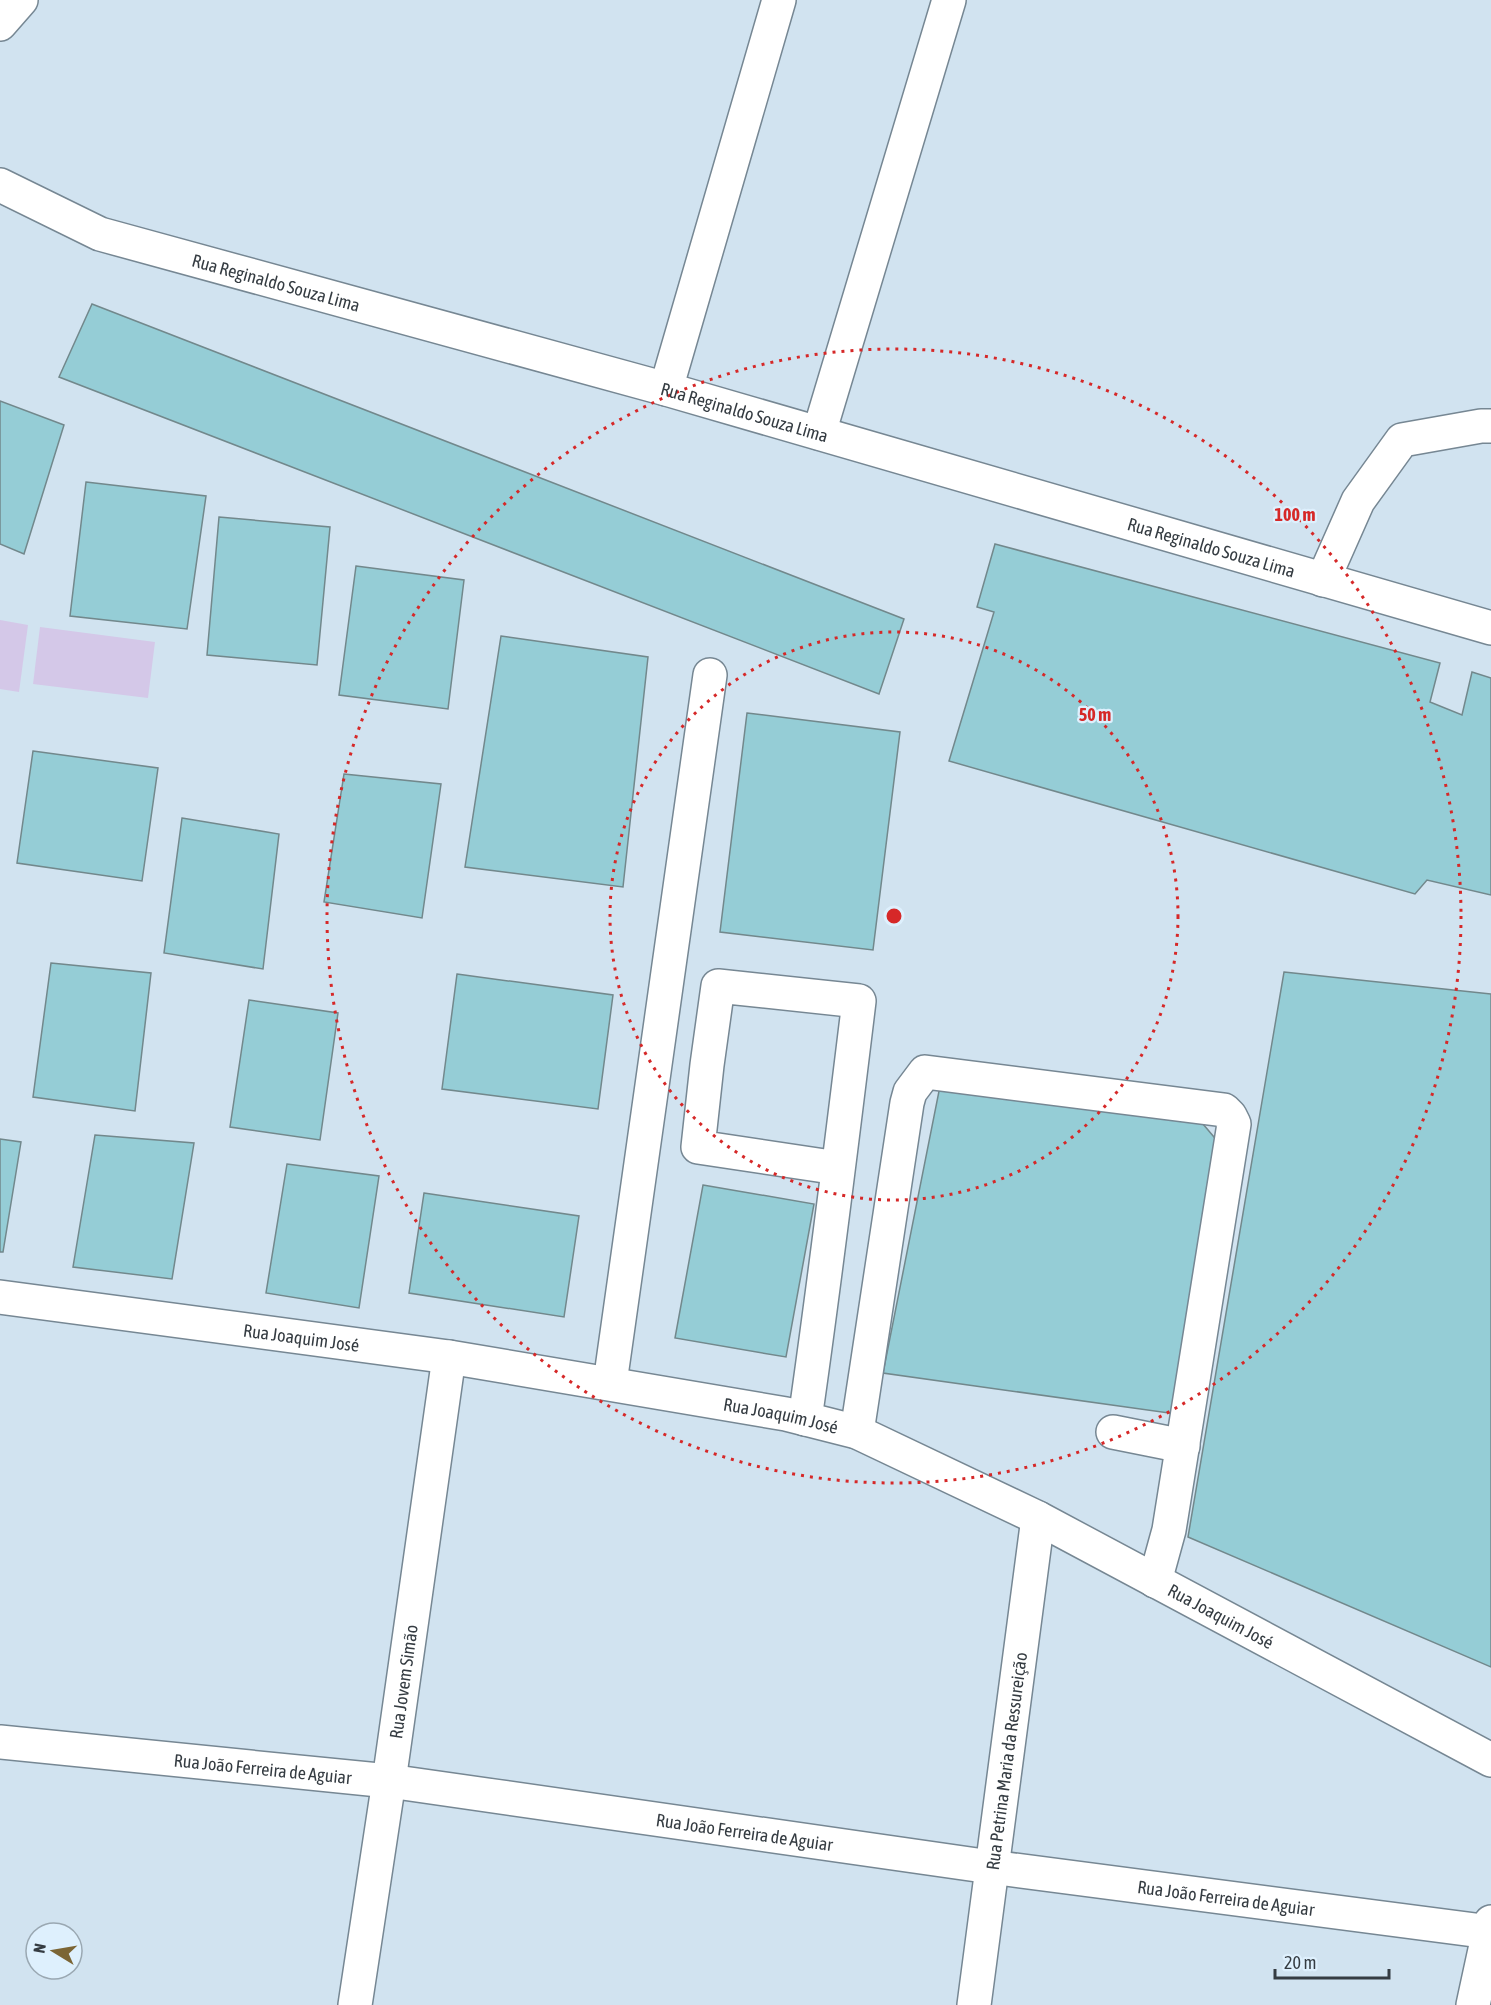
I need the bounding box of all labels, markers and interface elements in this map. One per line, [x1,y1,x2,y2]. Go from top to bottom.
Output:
street label: Rua Reginaldo Souza Lima [190,249,363,315]
street label: Rua Reginaldo Souza Lima [659,378,831,446]
text: 100 m [1275,504,1315,525]
street label: Rua Reginaldo Souza Lima [1125,513,1298,581]
text: 50 m [1079,704,1111,725]
centre of rings [884,906,904,926]
street label: Rua Joaquim José [242,1319,361,1355]
street label: Rua Joaquim José [722,1393,841,1437]
street label: Rua Joaquim José [1165,1579,1278,1653]
street label: Rua Jovem Simão [385,1623,422,1740]
street label: Rua Petrina Maria da Ressureição [981,1651,1031,1871]
street label: Rua João Ferreira de Aguiar [173,1749,353,1788]
street label: Rua João Ferreira de Aguiar [655,1809,835,1855]
street label: Rua João Ferreira de Aguiar [1136,1876,1316,1920]
north arrow [24,1921,84,1981]
text: N [30,1942,49,1954]
scale bar [1275,1942,1389,1980]
text: 20 m [1284,1952,1316,1973]

